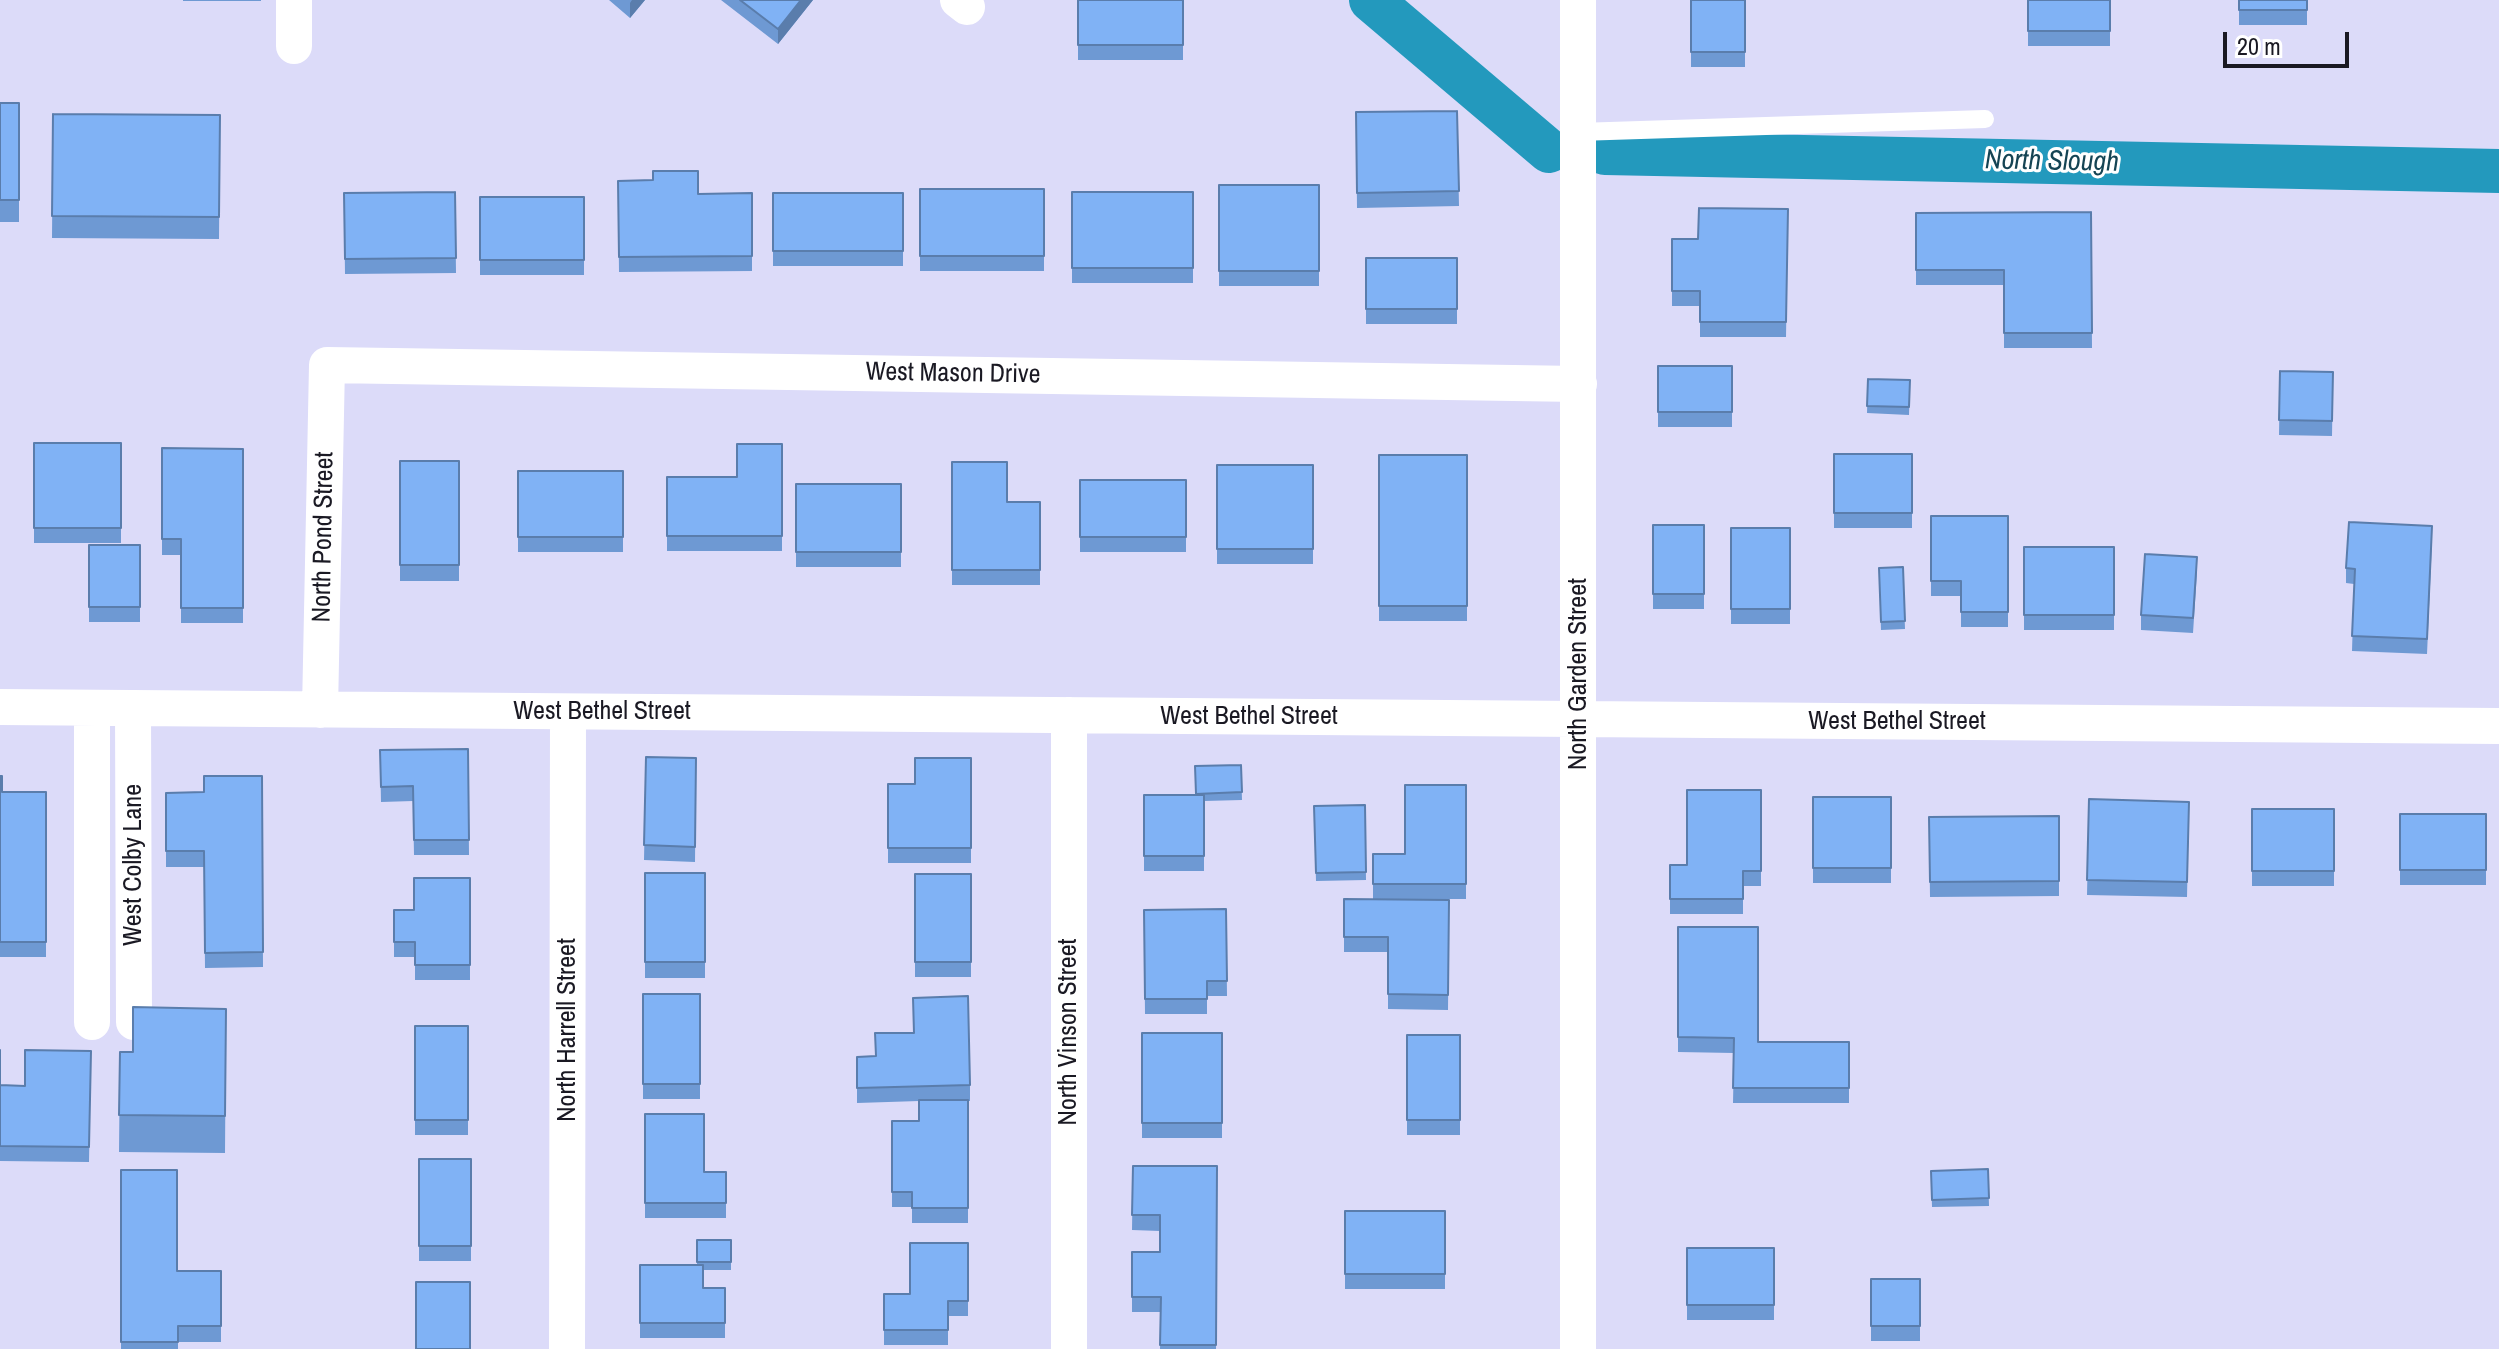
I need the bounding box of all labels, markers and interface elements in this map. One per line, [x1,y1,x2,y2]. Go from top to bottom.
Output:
scale bar [2227,16,2353,66]
text: 20 m [2237,30,2281,62]
water label: North Slough [1985,144,2119,180]
street label: West Mason Drive [865,357,1041,391]
street label: North Pond Street [307,451,341,623]
street label: North Garden Street [1563,578,1595,770]
street label: West Bethel Street [513,696,691,728]
street label: West Bethel Street [1160,701,1338,733]
street label: West Bethel Street [1808,706,1986,738]
street label: West Colby Lane [118,784,150,946]
street label: North Harrell Street [552,938,584,1122]
street label: North Vinson Street [1053,939,1085,1125]

